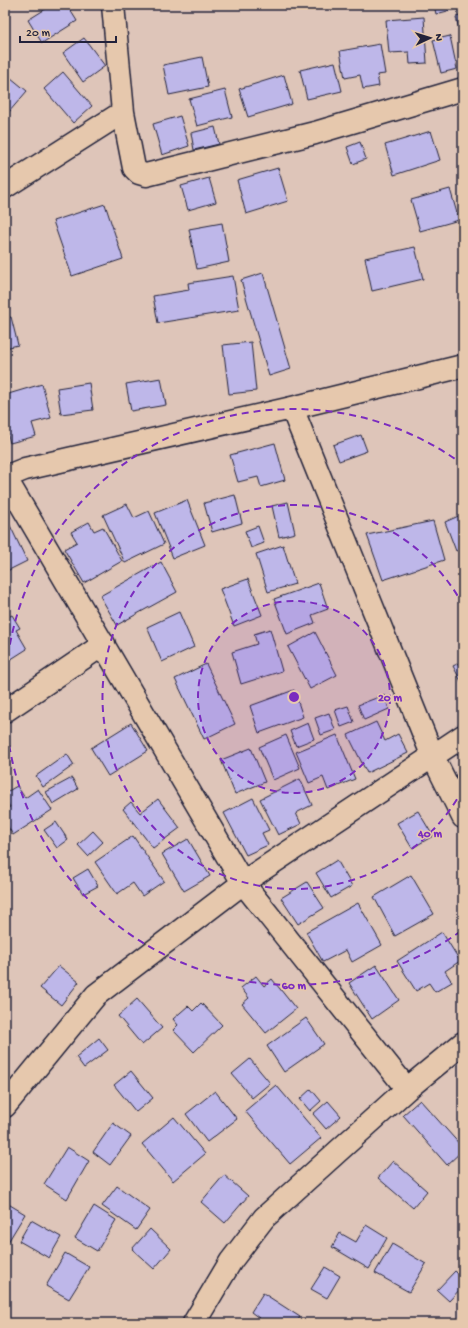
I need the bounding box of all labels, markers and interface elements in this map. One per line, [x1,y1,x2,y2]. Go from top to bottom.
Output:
scale bar [20,18,116,44]
north arrow [410,18,450,58]
text: 20 m [26,27,51,41]
text: N [432,33,444,41]
centre of rings [287,690,301,704]
text: 20 m [378,692,403,706]
text: 40 m [417,828,442,842]
text: 60 m [282,980,307,994]

